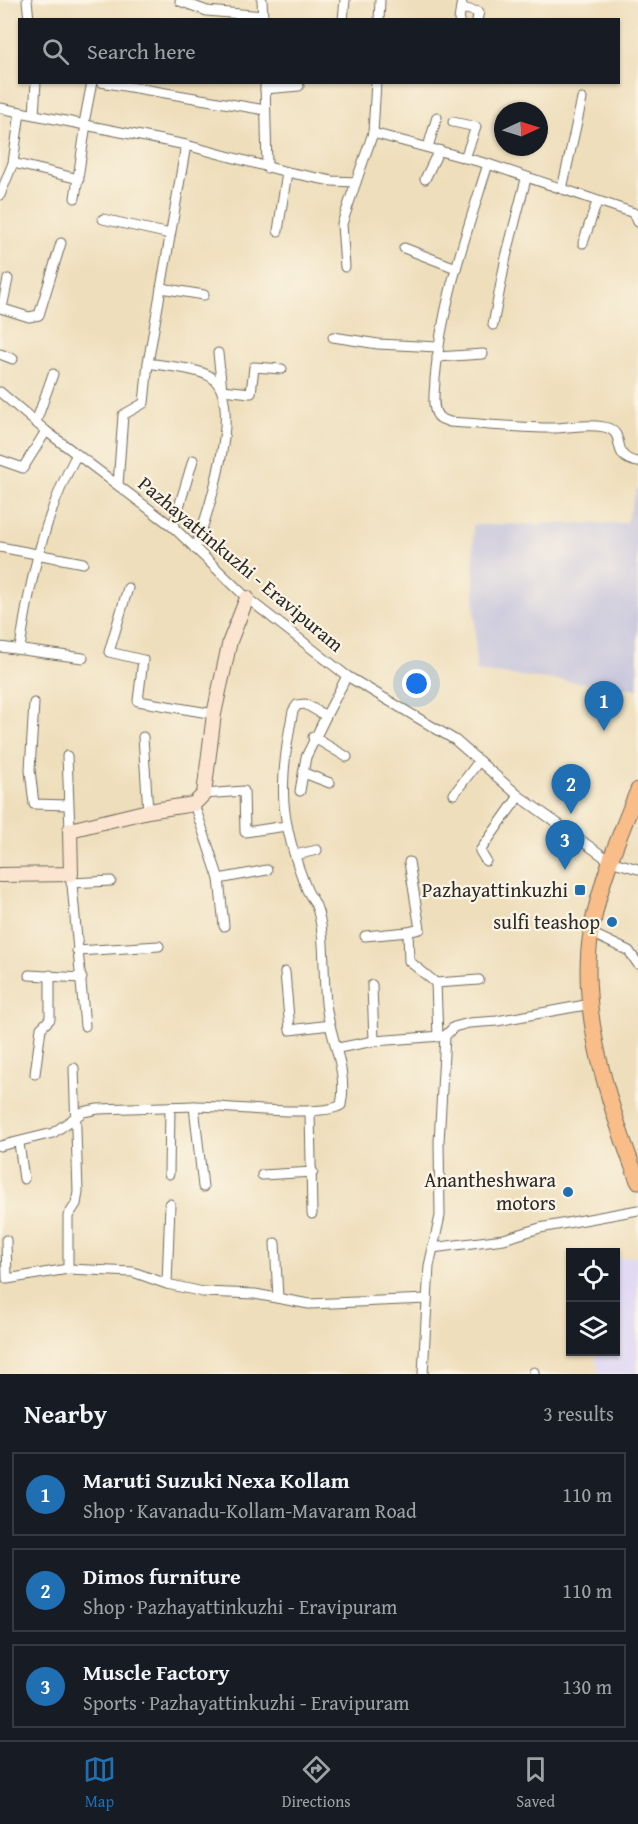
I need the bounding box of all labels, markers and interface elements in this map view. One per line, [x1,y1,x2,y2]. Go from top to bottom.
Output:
search box [18,18,620,84]
icon: search [39,35,72,68]
text: Search here [87,35,196,67]
north arrow [494,102,548,156]
street label: Pazhayattinkuzhi - Eravipuram [132,469,351,659]
your location [402,669,431,698]
pin: 1 [584,682,624,731]
pin: 2 [552,764,590,814]
pin: 3 [546,820,584,870]
place label: Pazhayattinkuzhi [422,875,568,904]
marker: Pazhayattinkuzhi [573,883,587,897]
place label: sulfi teashop [493,907,600,936]
marker: sulfi teashop [605,915,619,929]
place label: Anantheshwara motors [424,1165,557,1217]
marker: Anantheshwara motors [561,1185,575,1199]
map controls [566,1248,620,1356]
button: locate [566,1248,620,1302]
button: layers [566,1302,620,1356]
text: Nearby [24,1394,107,1433]
text: 3 results [543,1399,614,1428]
text: Maruti Suzuki Nexa Kollam [83,1464,350,1496]
text: 1 [40,1480,51,1509]
text: 110 m [562,1480,612,1509]
text: Shop · Kavanadu-Kollam-Mavaram Road [83,1496,417,1525]
text: Dimos furniture [83,1560,241,1592]
text: 2 [40,1576,51,1605]
text: 110 m [562,1576,612,1605]
text: Shop · Pazhayattinkuzhi - Eravipuram [83,1592,397,1621]
text: Muscle Factory [83,1656,230,1688]
text: 3 [40,1672,51,1701]
text: 130 m [562,1672,612,1701]
text: Sports · Pazhayattinkuzhi - Eravipuram [83,1688,409,1717]
tab: Map [83,1753,116,1813]
tab: Directions [282,1753,351,1813]
tab: Saved [516,1753,555,1813]

